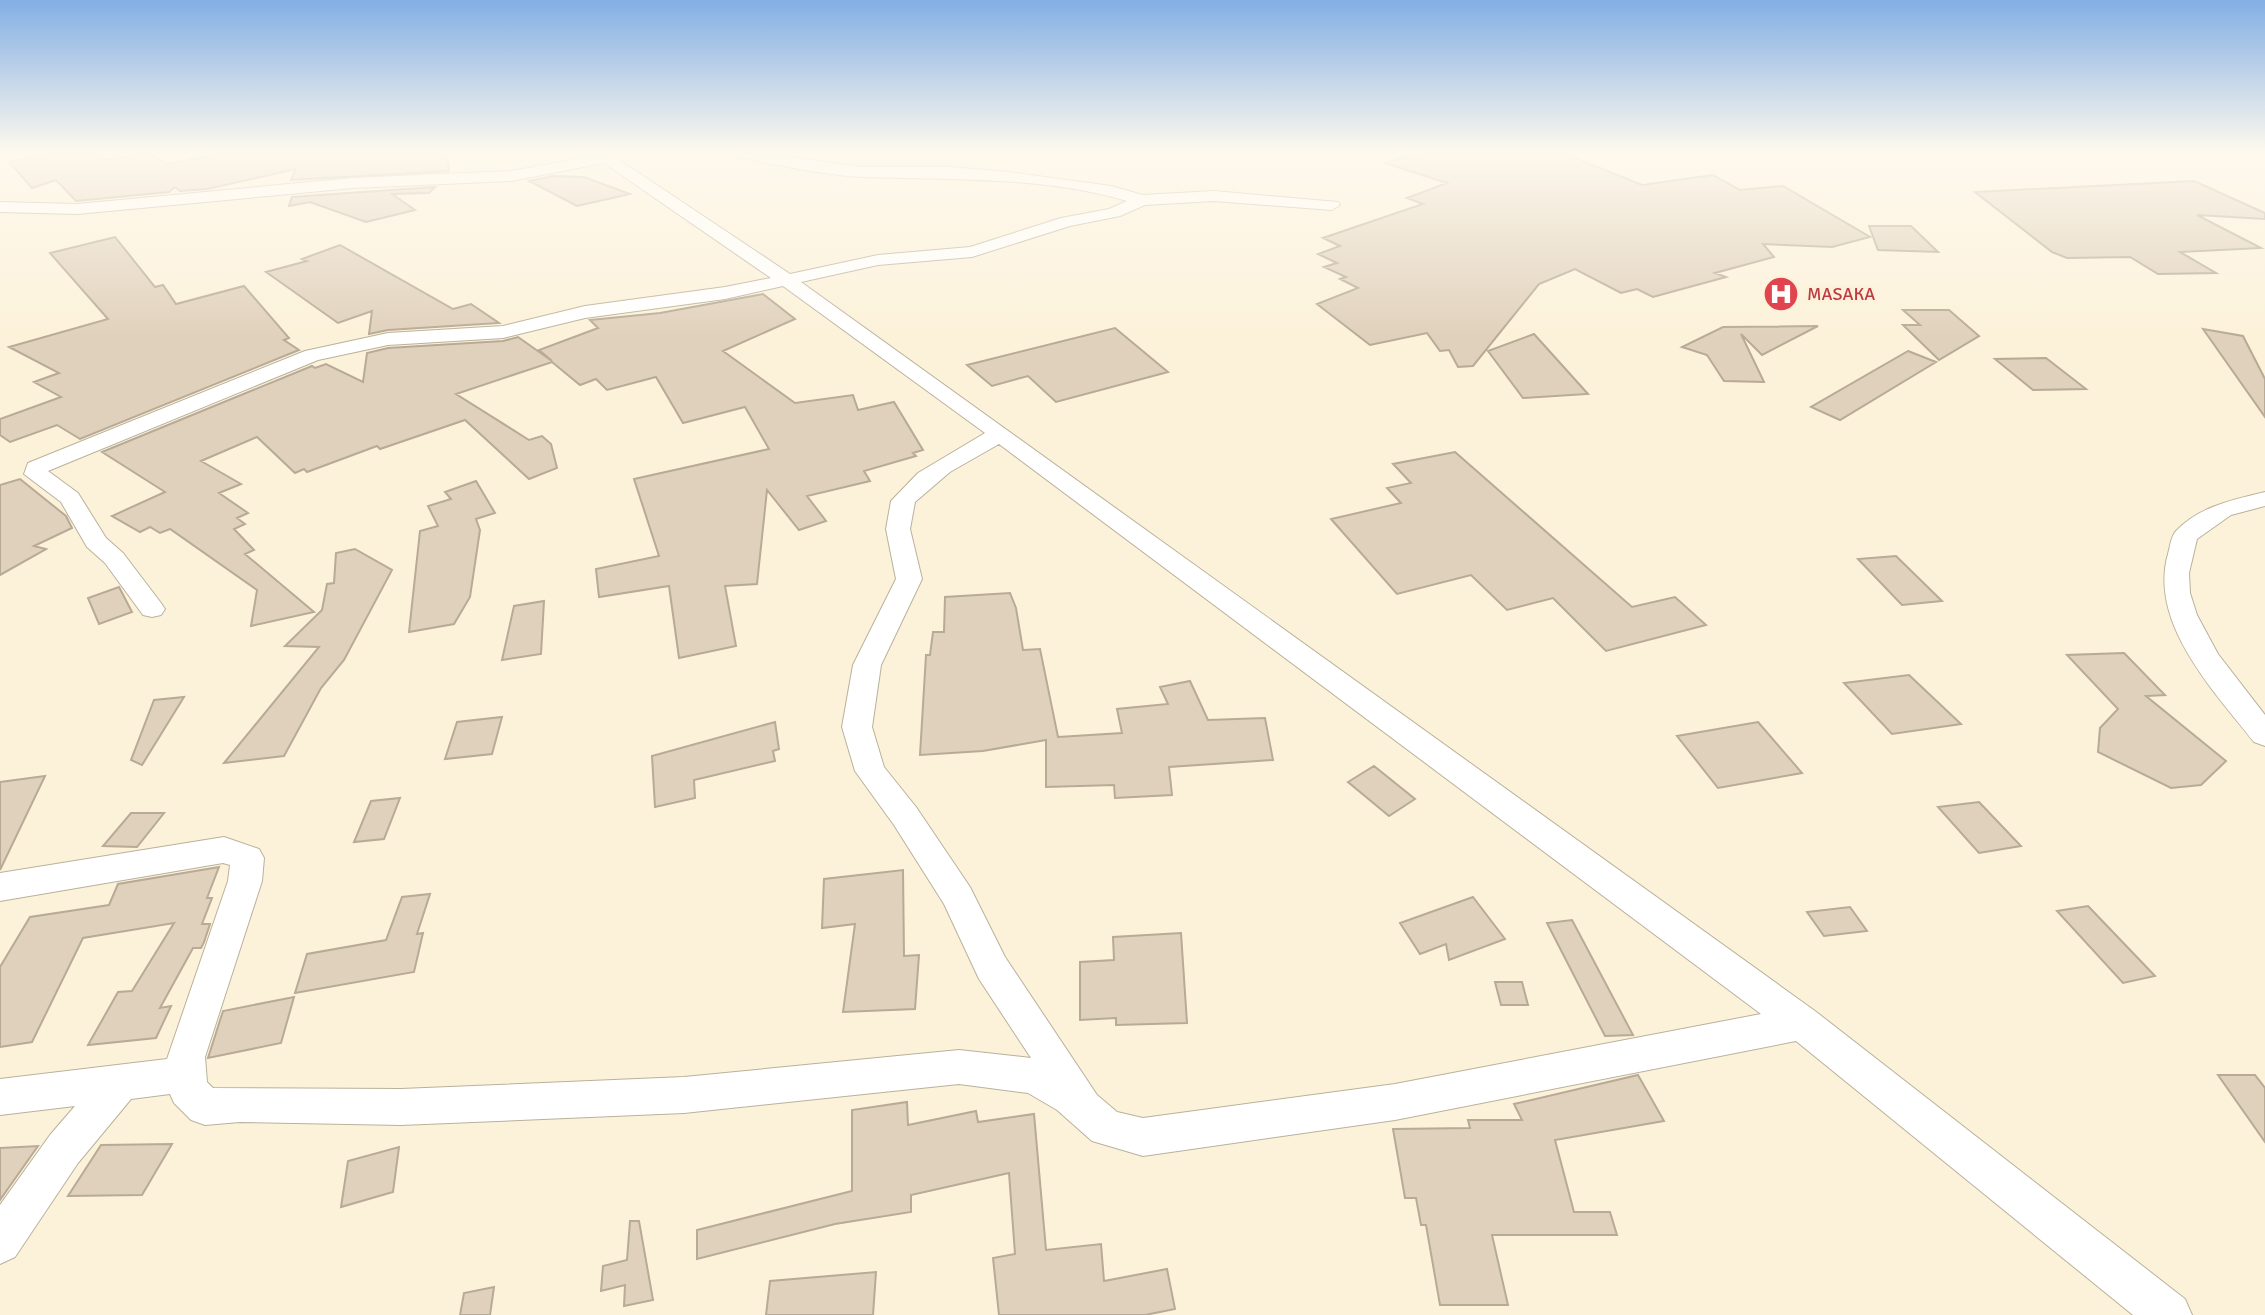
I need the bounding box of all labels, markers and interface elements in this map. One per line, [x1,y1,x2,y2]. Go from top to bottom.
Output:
hospital icon: MASAKA [1762,275,1800,313]
place label: MASAKA [1807,283,1875,305]

